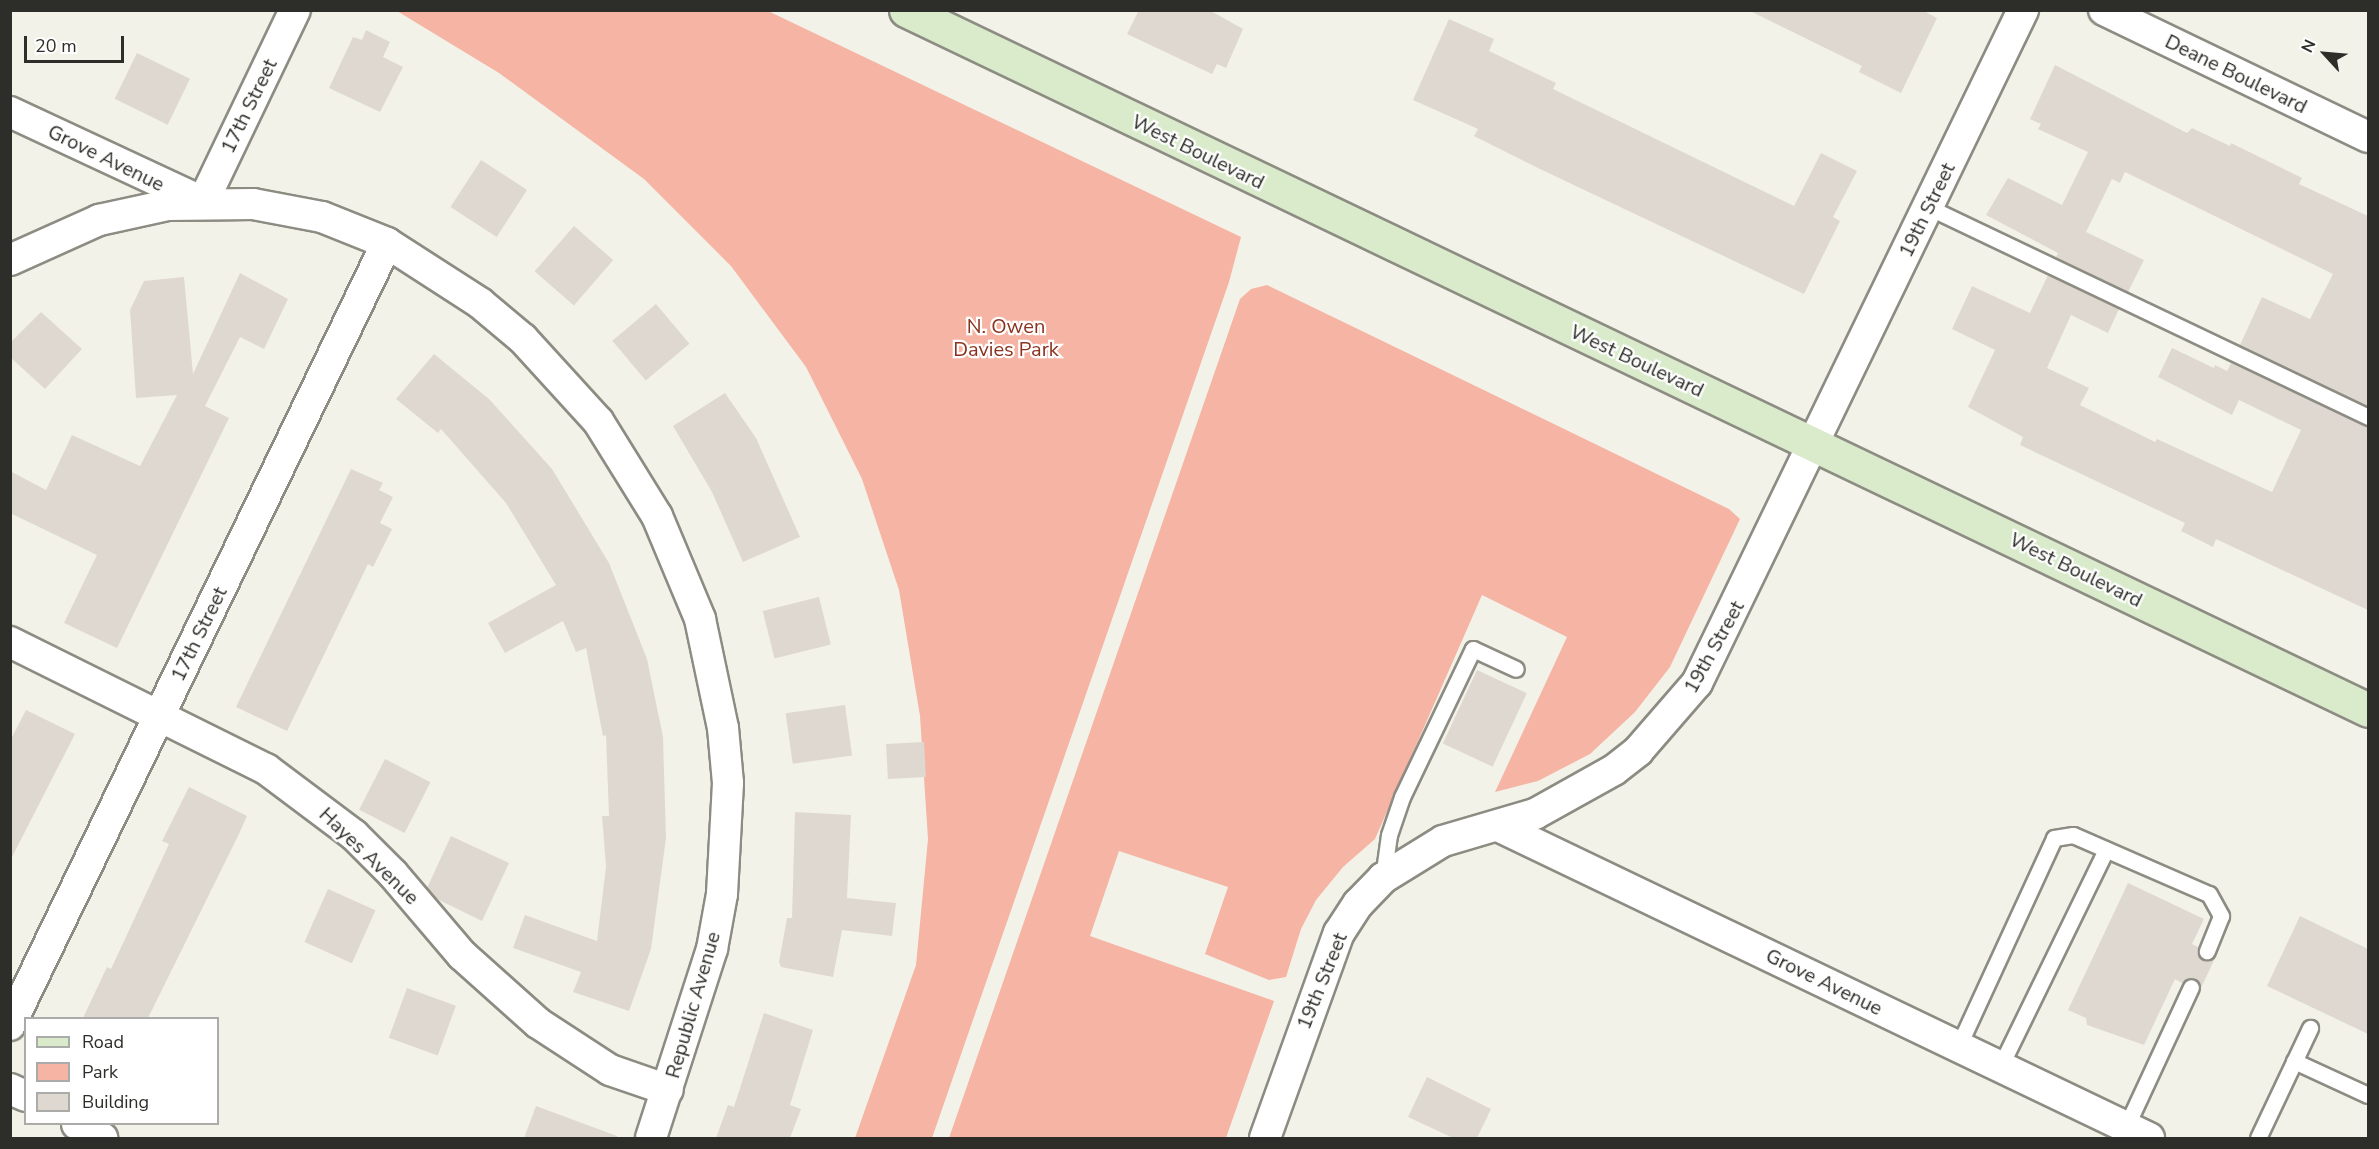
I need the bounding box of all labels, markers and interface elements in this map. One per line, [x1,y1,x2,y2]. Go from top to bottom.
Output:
scale bar [27,24,128,62]
north arrow [2295,24,2355,84]
street label: Deane Boulevard [2161,29,2311,119]
text: 20 m [35,34,77,58]
text: N [2296,36,2321,56]
street label: 17th Street [216,55,282,157]
street label: West Boulevard [1128,109,1268,195]
street label: Grove Avenue [44,119,168,197]
street label: 19th Street [1894,159,1960,261]
park label: N. Owen Davies Park [953,314,1059,361]
street label: West Boulevard [1566,320,1708,402]
street label: West Boulevard [2006,527,2146,613]
street label: 17th Street [166,583,232,685]
street label: 19th Street [1679,597,1749,697]
street label: Hayes Avenue [314,802,424,910]
street label: Republic Avenue [661,929,725,1081]
street label: 19th Street [1292,929,1352,1033]
street label: Grove Avenue [1762,943,1886,1021]
legend [24,1017,219,1125]
text: Road [82,1030,124,1054]
text: Park [82,1060,118,1084]
text: Building [82,1090,149,1114]

